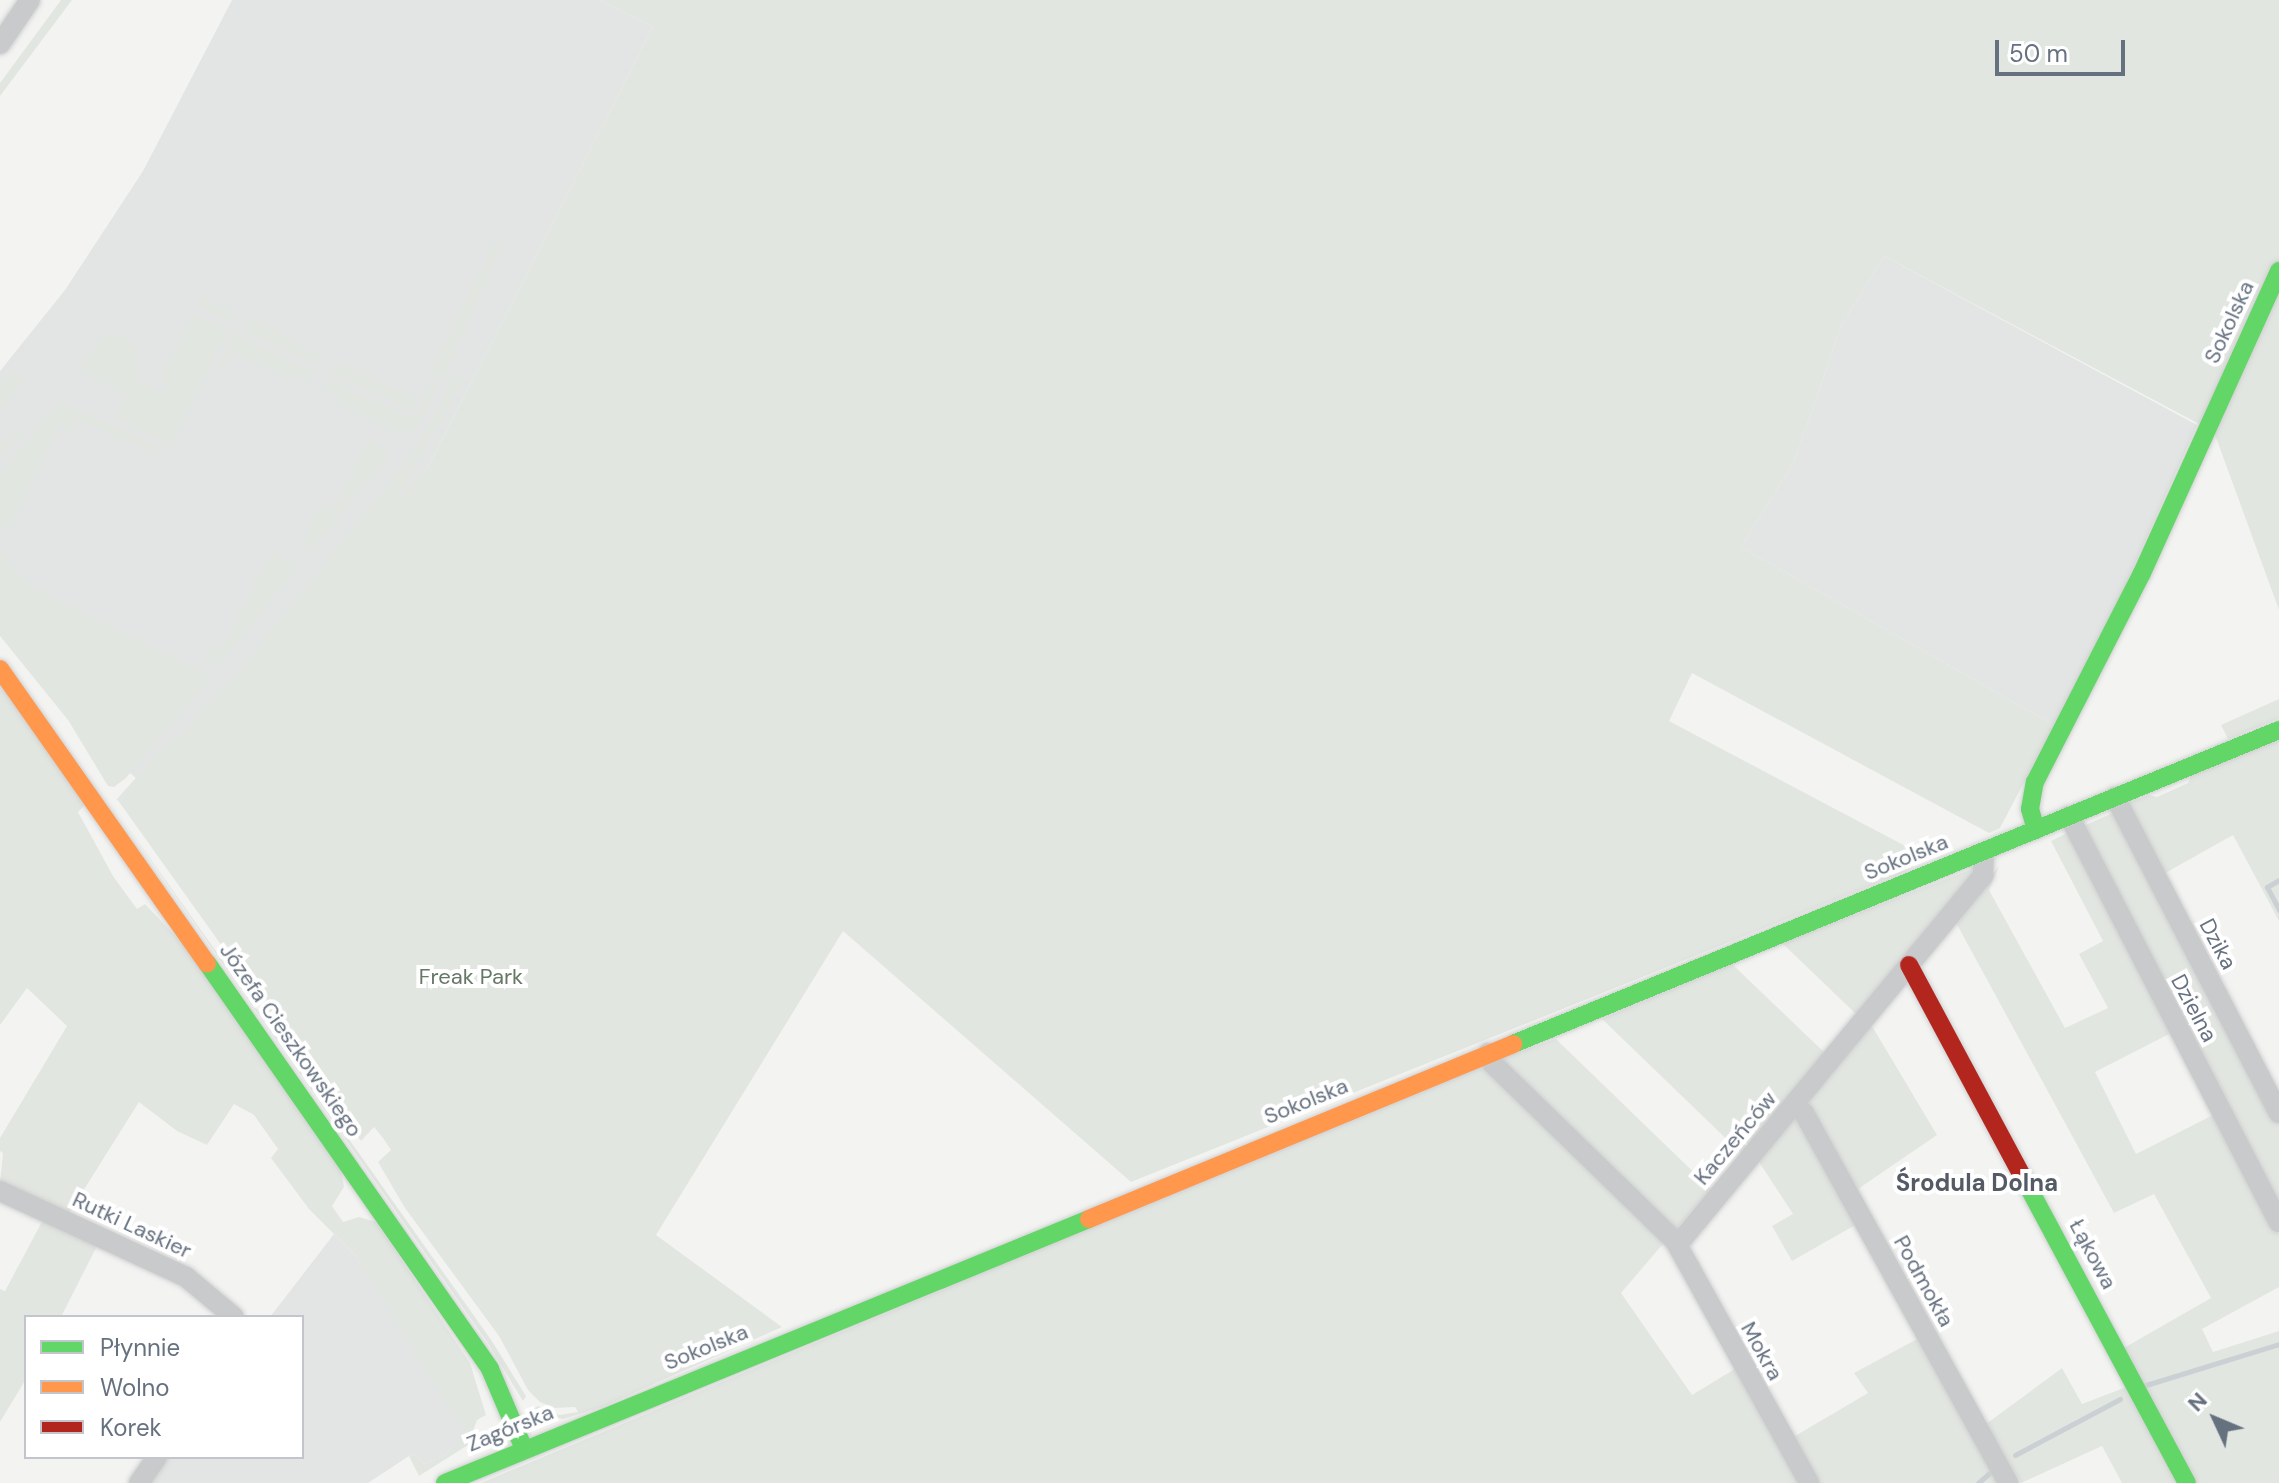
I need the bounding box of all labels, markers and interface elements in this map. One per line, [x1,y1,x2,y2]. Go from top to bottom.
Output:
scale bar [1999,24,2129,74]
text: 50 m [2009,38,2068,69]
street label: Sokolska [2198,277,2260,367]
street label: Sokolska [1860,828,1952,886]
street label: Dzika [2194,914,2242,974]
street label: Józefa Cieszkowskiego [214,938,368,1142]
park label: Freak Park [419,964,523,990]
street label: Dzielna [2165,970,2223,1046]
street label: Sokolska [1260,1072,1352,1130]
street label: Kaczeńców [1688,1086,1782,1190]
district label: Środula Dolna [1896,1169,2058,1197]
street label: Rutki Laskier [68,1186,196,1264]
street label: Łąkowa [2064,1215,2122,1293]
street label: Podmokła [1888,1231,1960,1331]
legend [24,1315,304,1459]
street label: Mokra [1735,1317,1789,1385]
street label: Sokolska [660,1318,752,1376]
text: Płynnie [100,1332,180,1363]
text: Wolno [100,1372,170,1403]
north arrow [2175,1379,2255,1459]
text: N [2181,1386,2213,1418]
street label: Zagórska [463,1399,557,1457]
text: Korek [100,1412,162,1443]

